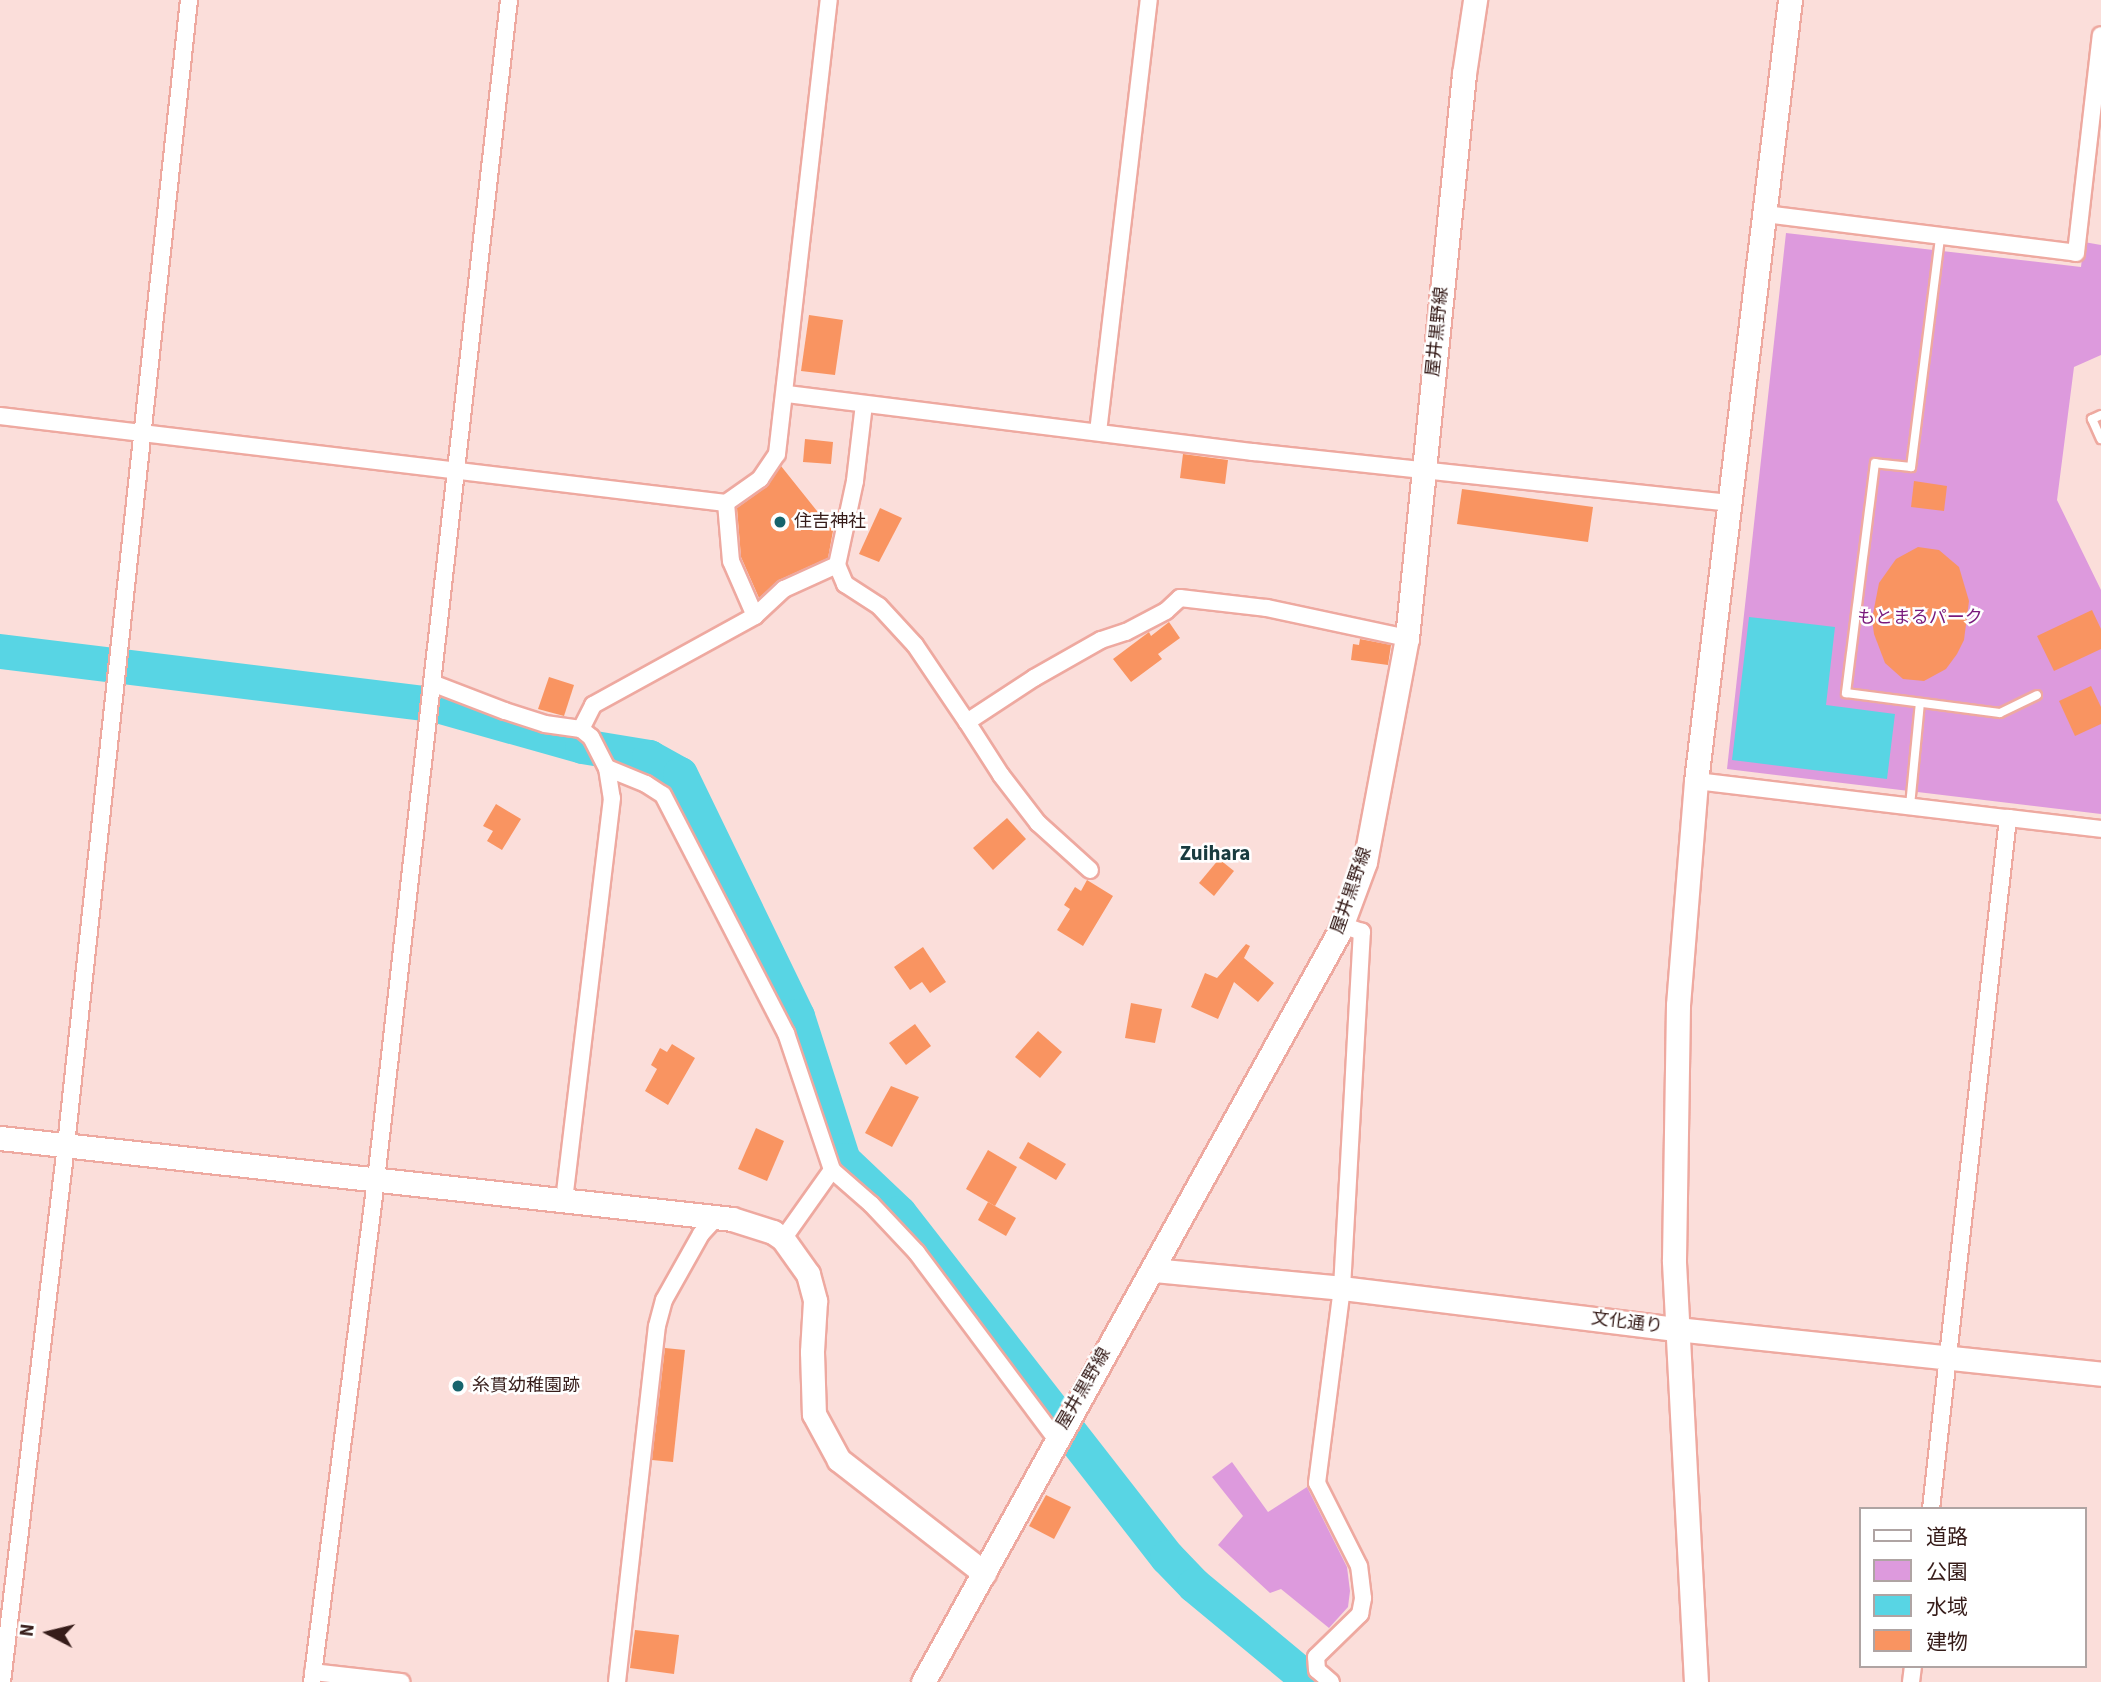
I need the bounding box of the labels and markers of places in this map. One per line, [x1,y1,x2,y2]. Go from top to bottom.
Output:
place label: 住吉神社 [794,511,866,533]
marker: 住吉神社 [772,514,788,530]
place label: 糸貫幼稚園跡 [472,1375,580,1397]
marker: 糸貫幼稚園跡 [450,1378,466,1394]

